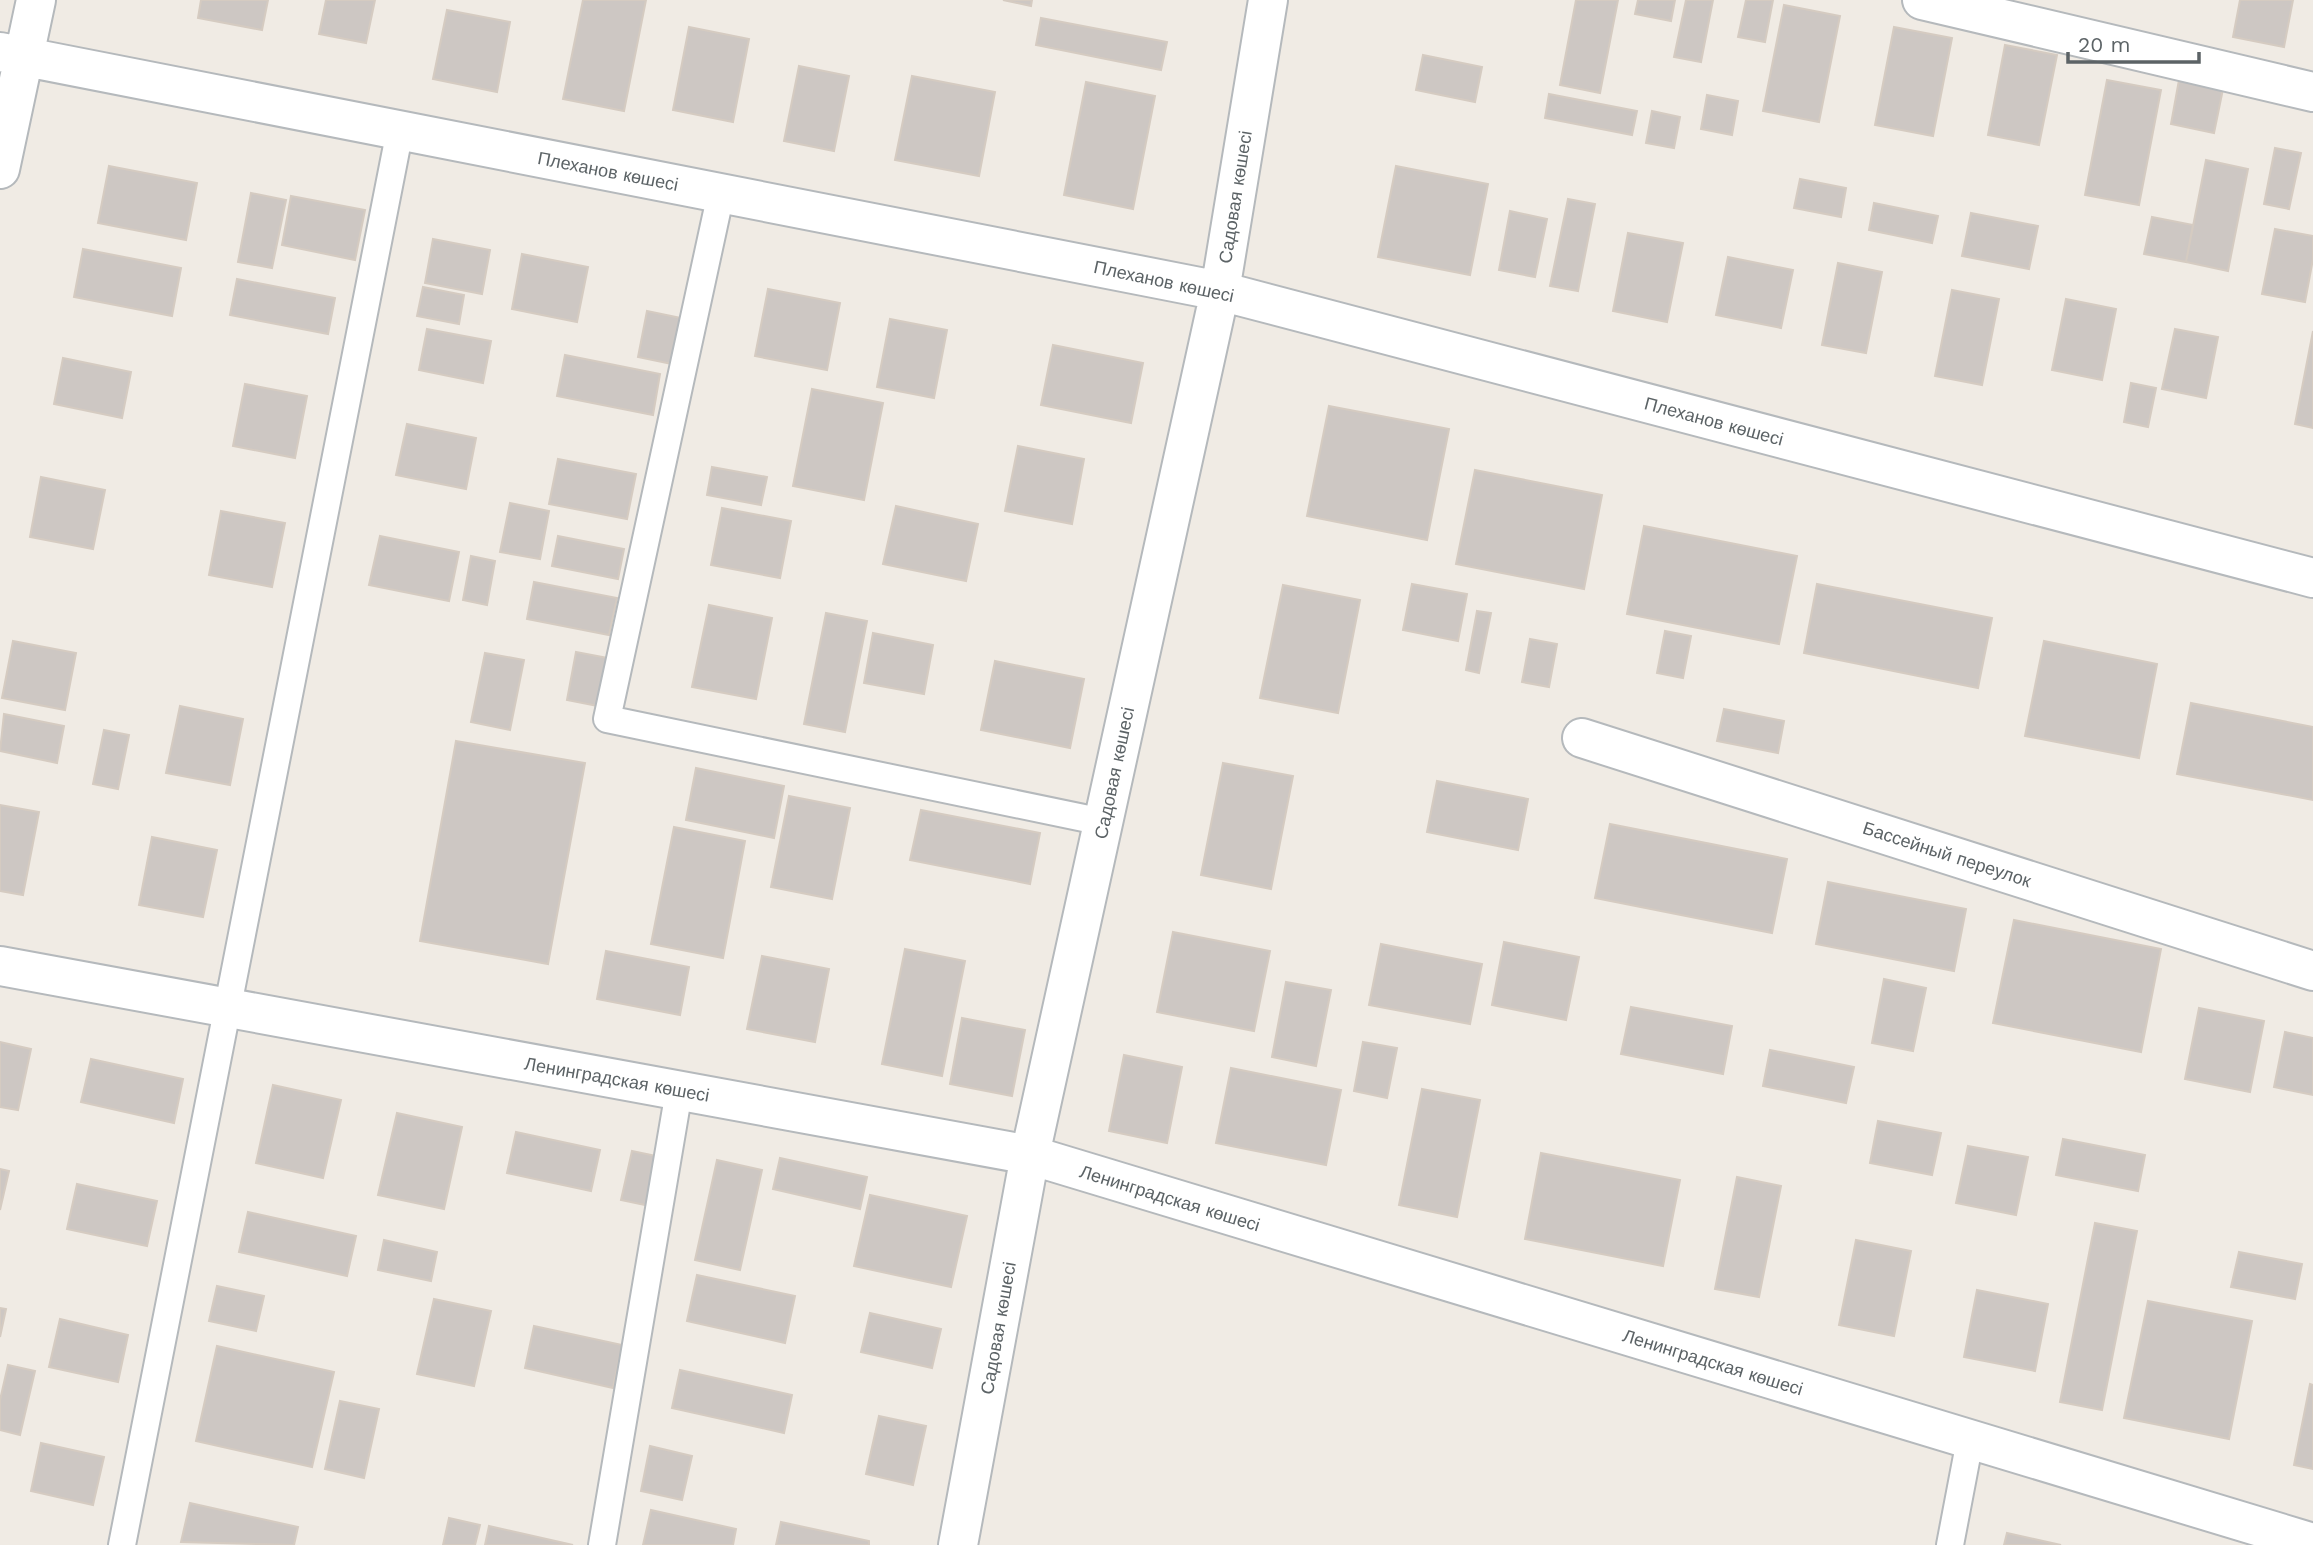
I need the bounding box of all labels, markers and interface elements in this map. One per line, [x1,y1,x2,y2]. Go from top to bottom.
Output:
scale bar [2068,21,2199,65]
text: 20 m [2078,32,2130,57]
street label: Садовая көшесі [1214,129,1256,265]
street label: Плеханов көшесі [536,147,680,195]
street label: Плеханов көшесі [1092,256,1236,306]
street label: Плеханов көшесі [1642,392,1786,450]
street label: Садовая көшесі [1090,705,1138,841]
street label: Бассейный переулок [1860,817,2034,891]
street label: Ленинградская көшесі [523,1052,711,1106]
street label: Ленинградская көшесі [1077,1161,1263,1235]
street label: Садовая көшесі [976,1260,1020,1396]
street label: Ленинградская көшесі [1620,1325,1806,1399]

